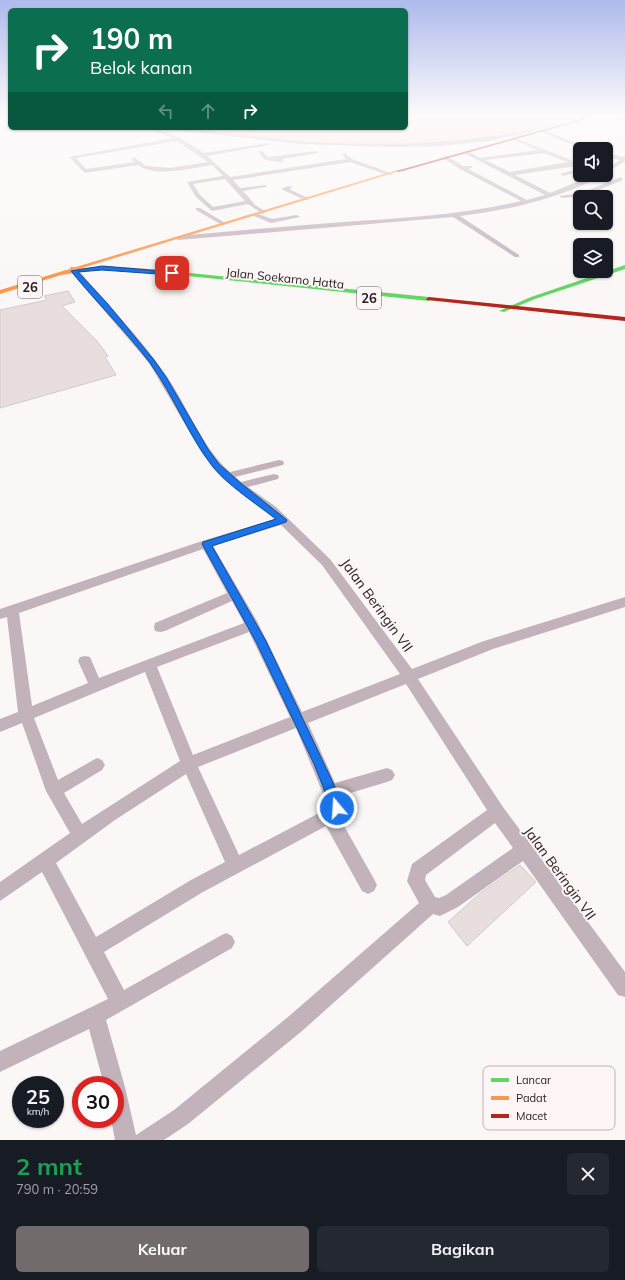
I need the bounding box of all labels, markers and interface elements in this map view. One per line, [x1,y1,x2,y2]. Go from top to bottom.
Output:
text: 190 m [90,21,173,56]
icon: right [24,24,76,76]
text: Belok kanan [90,56,192,79]
icon: left [155,100,177,122]
icon: ahead [197,100,219,122]
icon: right [239,100,261,122]
map controls [573,142,613,278]
button: sound [573,142,613,182]
button: search [573,190,613,230]
button: layers [573,238,613,278]
pin [155,256,189,290]
icon: arrive [161,262,183,284]
street label: Jalan Soekarno Hatta [225,264,345,292]
road number: 26 [18,276,42,298]
road number: 26 [357,287,381,309]
street label: Jalan Beringin VII [337,555,417,655]
position arrow [316,787,358,829]
street label: Jalan Beringin VII [520,823,600,923]
legend [483,1066,615,1130]
text: Lancar [516,1073,551,1087]
speed limit sign: 30 [72,1076,124,1128]
text: 25 [26,1084,50,1109]
text: Padat [516,1091,547,1105]
text: km/h [27,1105,49,1118]
text: Macet [516,1109,547,1123]
text: 2 mnt [16,1151,82,1181]
button: close [567,1153,609,1195]
text: 790 m · 20:59 [16,1181,98,1197]
button: Keluar [16,1226,309,1272]
button: Bagikan [317,1226,609,1272]

